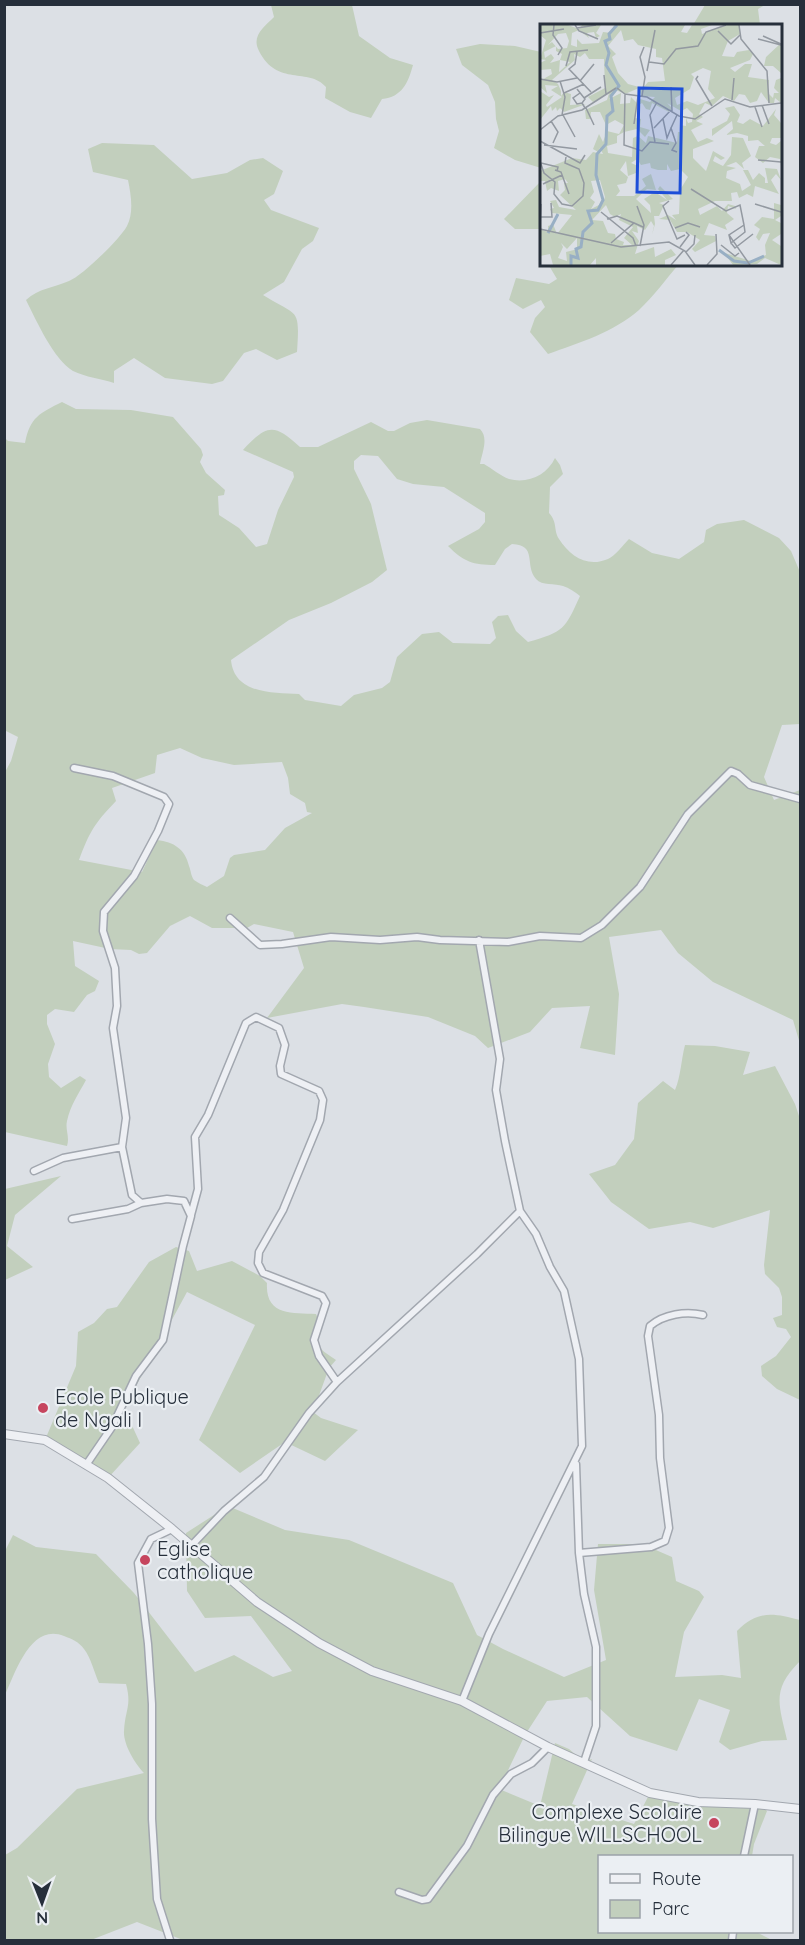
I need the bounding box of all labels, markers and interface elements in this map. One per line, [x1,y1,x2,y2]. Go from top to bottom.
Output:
inset map [540,24,781,266]
place label: Ecole Publique de Ngali I [55,1384,189,1432]
marker: Ecole Publique de Ngali I [36,1401,50,1415]
place label: Eglise catholique [157,1536,253,1584]
marker: Eglise catholique [138,1553,152,1567]
place label: Complexe Scolaire Bilingue WILLSCHOOL [498,1799,702,1847]
marker: Complexe Scolaire Bilingue WILLSCHOOL [707,1816,721,1830]
legend [598,1855,793,1933]
text: Route [652,1867,701,1890]
north arrow [12,1873,72,1933]
text: Parc [652,1897,689,1920]
text: N [36,1908,48,1928]

